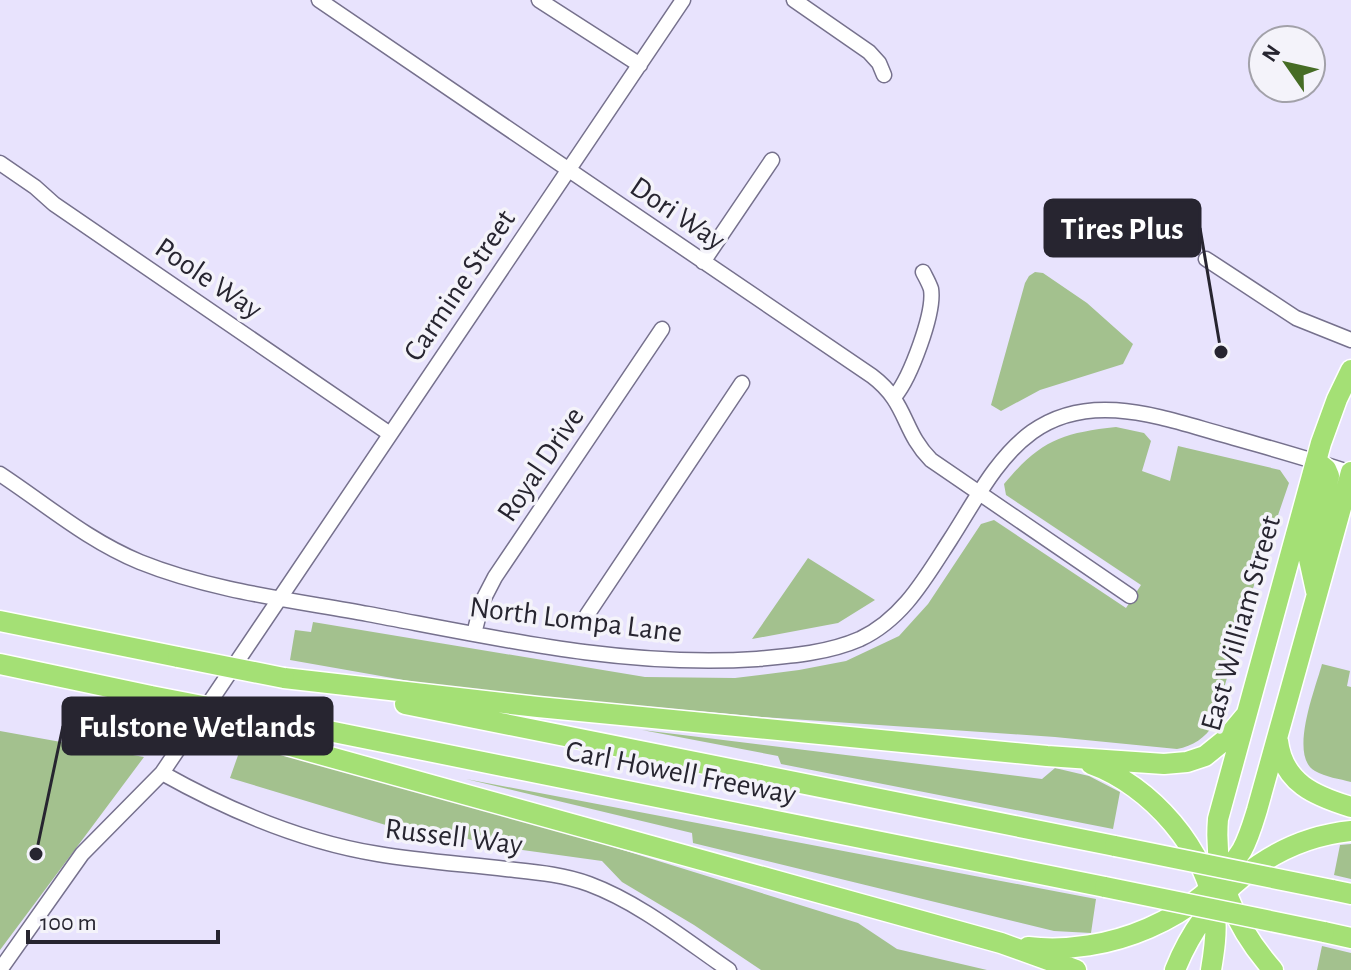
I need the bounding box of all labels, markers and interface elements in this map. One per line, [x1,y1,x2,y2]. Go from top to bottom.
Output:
north arrow [1247,24,1327,104]
text: N [1258,41,1285,66]
street label: Dori Way [625,171,730,256]
callout: Tires Plus [1045,200,1200,256]
street label: Carmine Street [398,204,521,366]
text: Tires Plus [1061,213,1183,245]
street label: Poole Way [150,232,267,325]
street label: Royal Drive [492,402,590,527]
street label: East William Street [1196,512,1286,734]
street label: North Lompa Lane [468,592,684,648]
callout: Fulstone Wetlands [63,698,332,754]
text: Fulstone Wetlands [79,711,315,743]
street label: Carl Howell Freeway [563,736,799,810]
street label: Russell Way [383,814,525,860]
scale bar [28,894,218,944]
text: 100 m [40,911,97,935]

